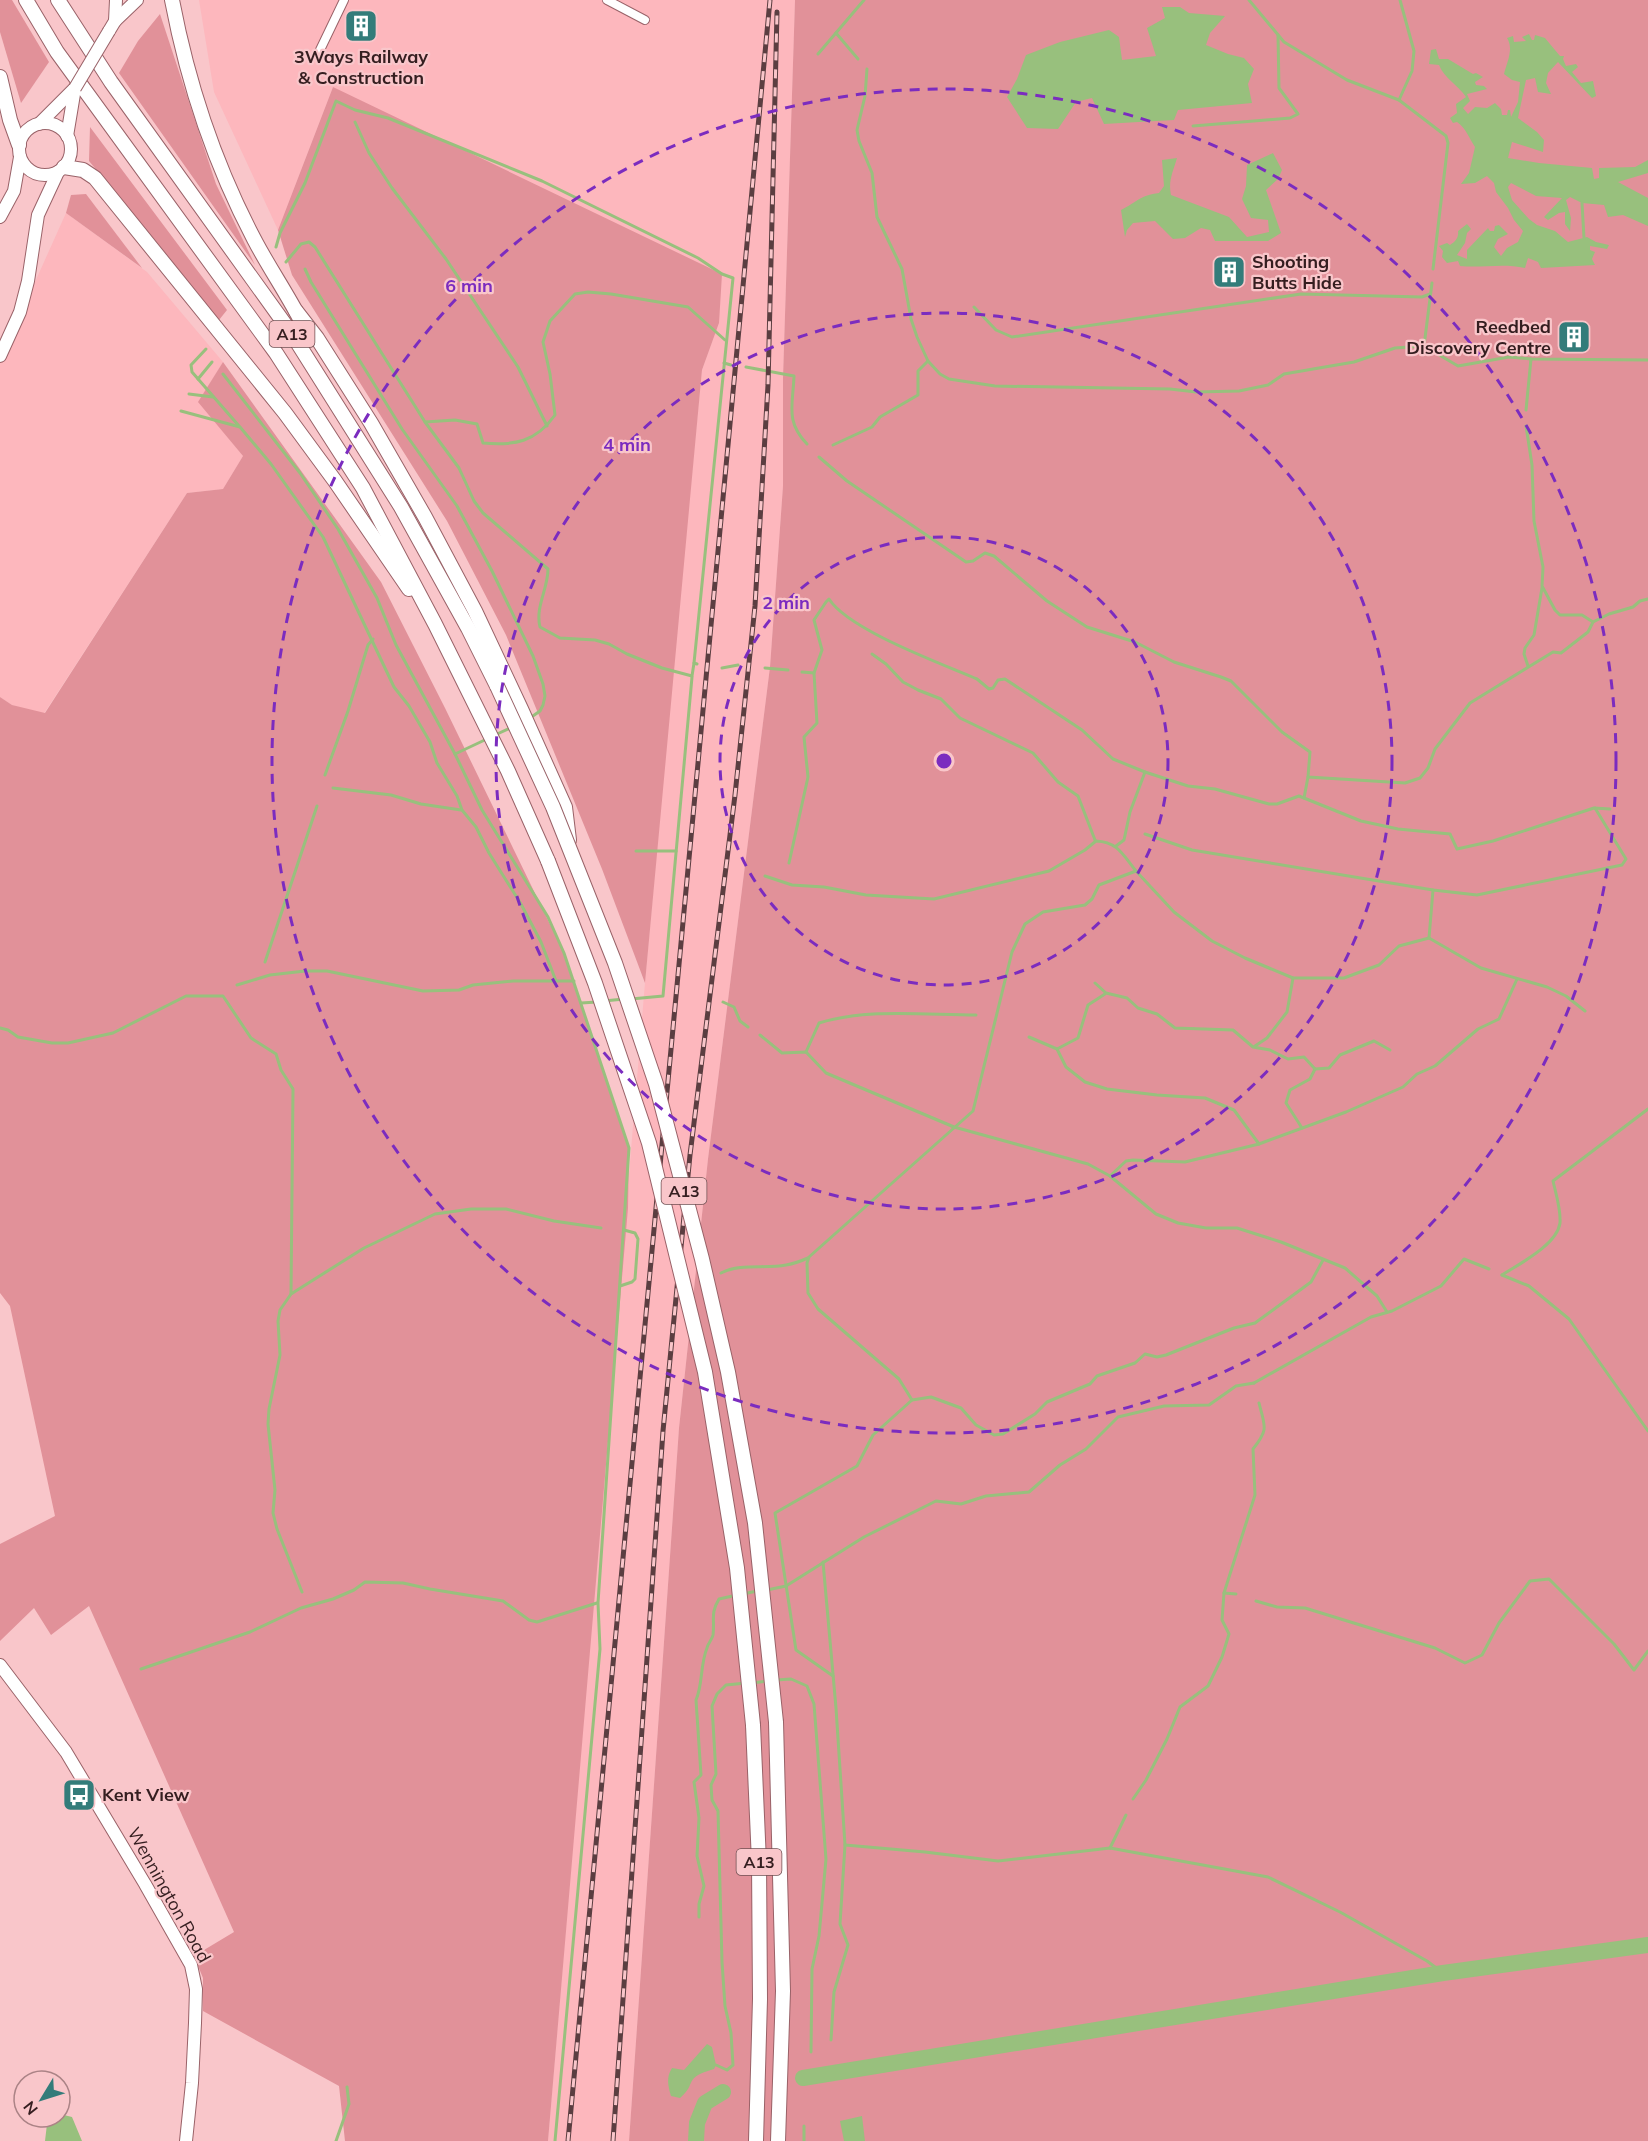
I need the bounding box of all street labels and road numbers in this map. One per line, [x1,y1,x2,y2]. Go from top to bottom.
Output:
road number: A13 [270,321,314,347]
road number: A13 [662,1178,706,1204]
street label: Wennington Road [123,1823,216,1967]
road number: A13 [736,1849,782,1875]

